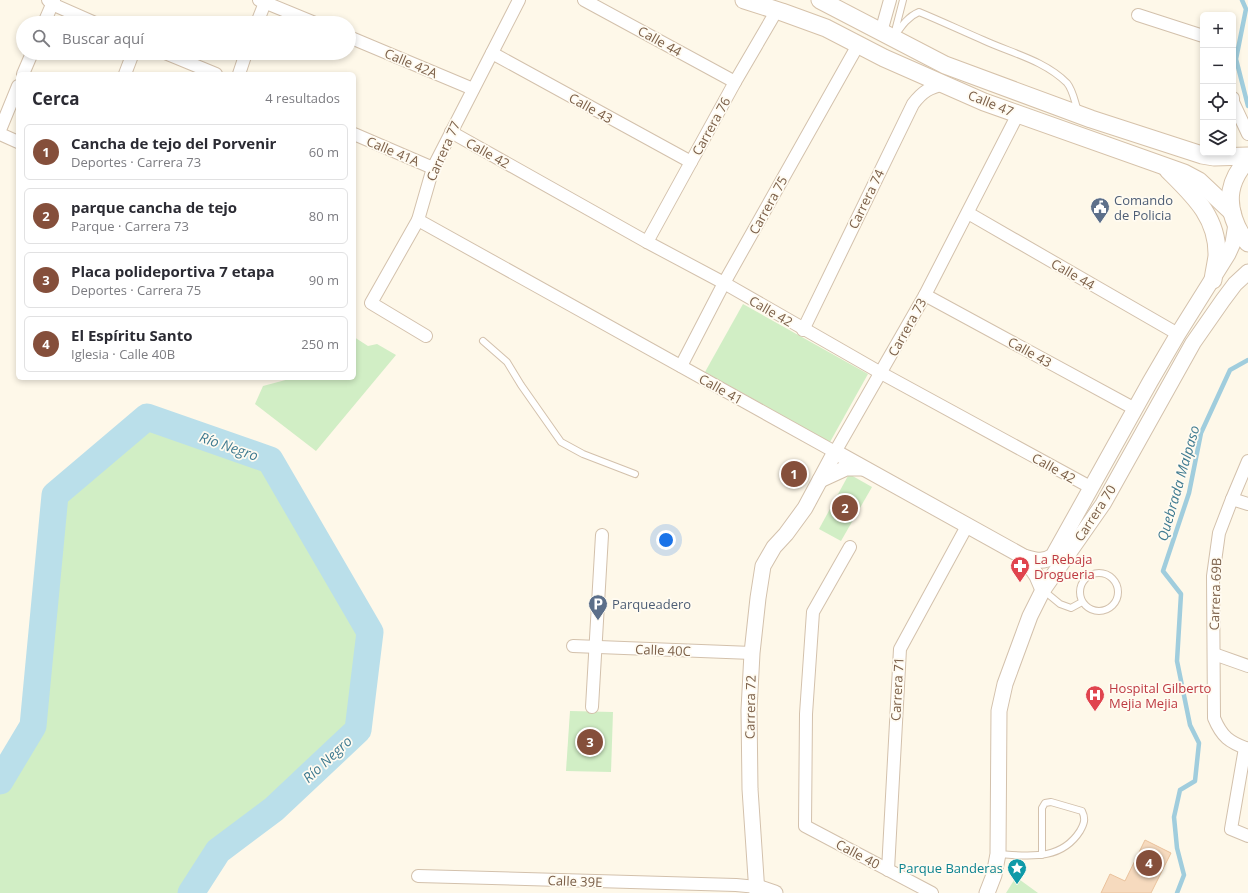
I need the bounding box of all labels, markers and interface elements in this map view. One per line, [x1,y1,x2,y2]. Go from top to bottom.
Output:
map controls [1200,12,1236,156]
button: + [1200,12,1236,48]
search box [16,16,356,60]
street label: Calle 44 [635,22,686,61]
icon: search [30,27,52,49]
text: Buscar aquí [62,28,144,48]
street label: Calle 42A [382,44,441,82]
button: − [1200,48,1236,84]
button: locate [1200,84,1236,120]
street label: Calle 47 [966,86,1016,120]
text: Cerca [32,87,80,110]
text: 4 resultados [265,89,340,107]
street label: Calle 43 [566,89,616,127]
street label: Carrera 76 [688,94,734,158]
street label: Carrera 77 [422,118,464,184]
button: layers [1200,120,1236,156]
street label: Calle 41A [364,132,423,170]
text: Cancha de tejo del Porvenir [71,133,276,153]
street label: Calle 42 [463,134,513,172]
text: 1 [42,143,50,161]
text: 60 m [309,143,339,161]
text: Deportes · Carrera 73 [71,153,201,171]
street label: Carrera 74 [844,166,888,232]
street label: Carrera 75 [745,173,791,237]
place label: Comando de Policia [1114,191,1173,224]
public building icon: Comando de Policia [1089,196,1111,224]
text: parque cancha de tejo [71,197,237,217]
text: 2 [42,207,50,225]
text: 80 m [309,207,339,225]
text: Parque · Carrera 73 [71,217,189,235]
street label: Calle 44 [1048,254,1099,294]
text: Placa polideportiva 7 etapa [71,261,275,281]
text: 3 [42,271,50,289]
text: 90 m [309,271,339,289]
text: Deportes · Carrera 75 [71,281,201,299]
street label: Calle 42 [746,291,796,331]
street label: Carrera 73 [884,295,930,359]
text: El Espíritu Santo [71,325,192,345]
street label: Calle 43 [1005,333,1055,371]
text: 4 [42,335,50,353]
text: 250 m [301,335,339,353]
text: Iglesia · Calle 40B [71,345,175,363]
street label: Calle 41 [696,370,746,408]
water label: Quebrada Malpaso [1152,423,1204,543]
water label: Río Negro [197,427,261,465]
street label: Calle 42 [1029,449,1079,487]
pin: 1 [781,459,807,489]
street label: Carrera 70 [1070,481,1120,545]
pin: 2 [832,493,858,523]
your location [656,530,676,550]
place label: La Rebaja Drogueria [1034,550,1095,583]
pharmacy icon: La Rebaja Drogueria [1009,555,1031,583]
street label: Carrera 69B [1205,557,1225,631]
parking icon: Parqueadero [587,593,609,621]
place label: Parqueadero [612,595,691,613]
street label: Calle 40C [635,640,691,660]
street label: Carrera 71 [886,657,908,721]
street label: Carrera 72 [740,675,760,739]
place label: Hospital Gilberto Mejia Mejia [1109,679,1212,712]
hospital icon: Hospital Gilberto Mejia Mejia [1084,684,1106,712]
pin: 3 [577,727,603,757]
water label: Río Negro [298,731,356,787]
street label: Calle 40 [833,835,883,873]
pin: 4 [1136,848,1162,878]
place icon: Parque Banderas [1006,857,1028,885]
place label: Parque Banderas [898,859,1003,877]
street label: Calle 39E [547,871,603,891]

